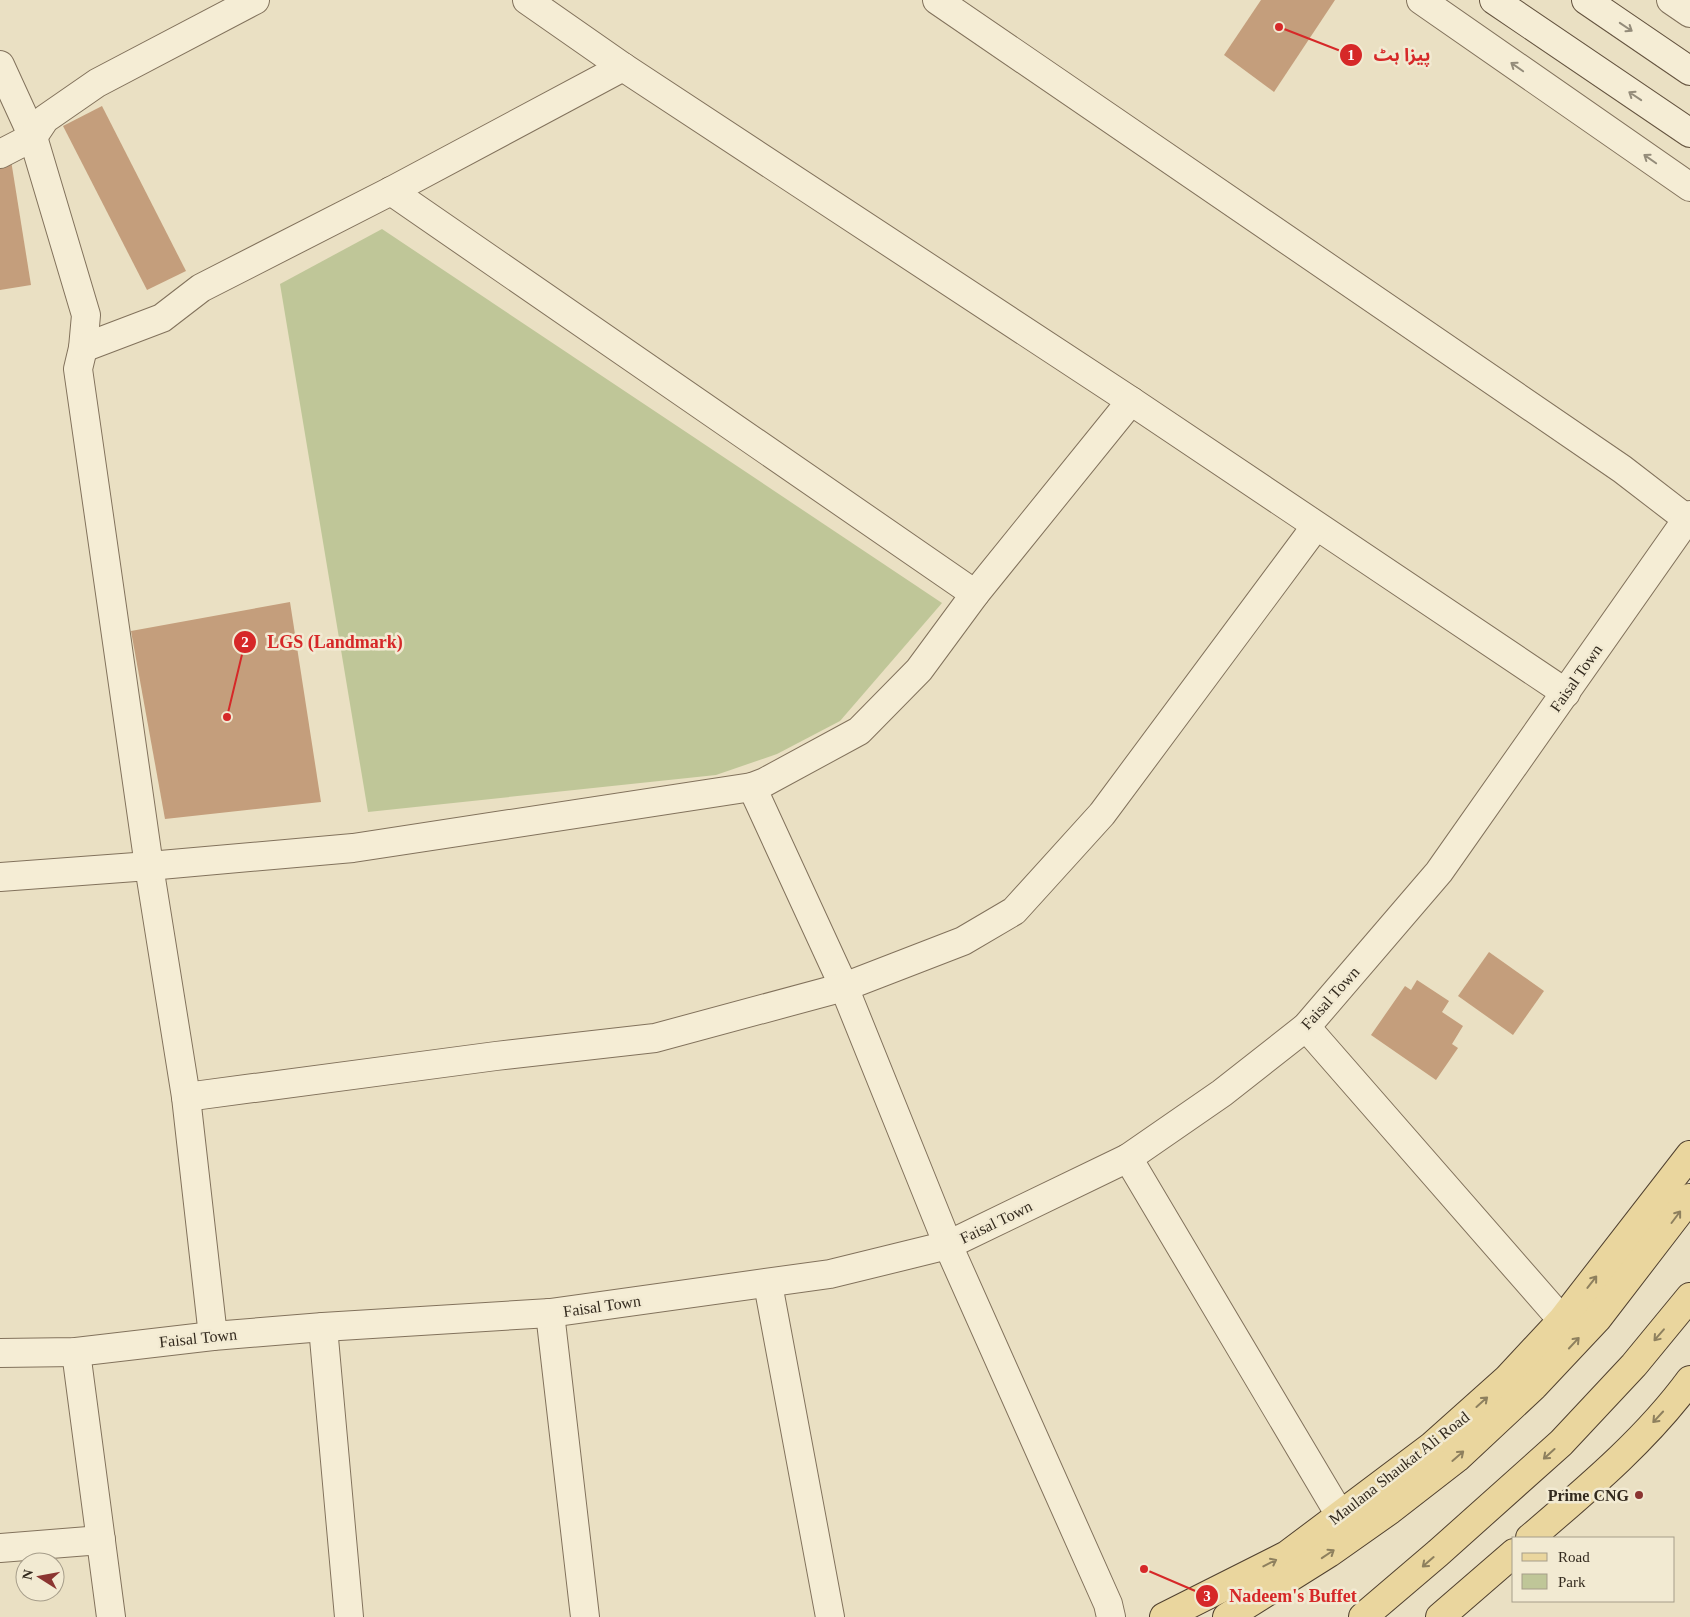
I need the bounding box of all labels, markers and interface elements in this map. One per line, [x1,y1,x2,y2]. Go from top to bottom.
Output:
one-way arrow [1619,22,1633,32]
callout: پیزا ہٹ [1339,39,1441,72]
text: پیزا ہٹ [1373,45,1431,67]
text: 1 [1347,47,1355,63]
one-way arrow [1510,62,1524,72]
one-way arrow [1628,91,1642,101]
one-way arrow [1643,154,1657,164]
callout: LGS (Landmark) [232,625,413,658]
text: LGS (Landmark) [267,632,403,653]
text: 2 [241,634,249,650]
street label: Faisal Town [1547,641,1605,715]
street label: Faisal Town [1298,963,1362,1033]
street label: Faisal Town [957,1197,1035,1247]
one-way arrow [1671,1210,1681,1224]
one-way arrow [1586,1276,1597,1289]
street label: Faisal Town [562,1292,642,1320]
street label: Faisal Town [158,1325,238,1351]
one-way arrow [1654,1328,1665,1341]
one-way arrow [1568,1337,1580,1349]
one-way arrow [1476,1396,1489,1407]
street label: Maulana Shaukat Ali Road [1326,1408,1472,1528]
one-way arrow [1652,1411,1664,1424]
one-way arrow [1542,1448,1555,1460]
one-way arrow [1451,1450,1464,1462]
place label: Prime CNG [1548,1487,1630,1504]
marker: Prime CNG [1633,1489,1645,1501]
legend [1512,1537,1675,1602]
one-way arrow [1320,1549,1334,1559]
text: Road [1558,1549,1590,1565]
north arrow [15,1552,65,1602]
one-way arrow [1421,1556,1434,1568]
one-way arrow [1262,1558,1277,1567]
text: N [19,1568,36,1581]
text: Park [1558,1574,1586,1590]
callout: Nadeem's Buffet [1194,1579,1366,1612]
text: Nadeem's Buffet [1229,1586,1357,1606]
text: 3 [1203,1588,1211,1604]

